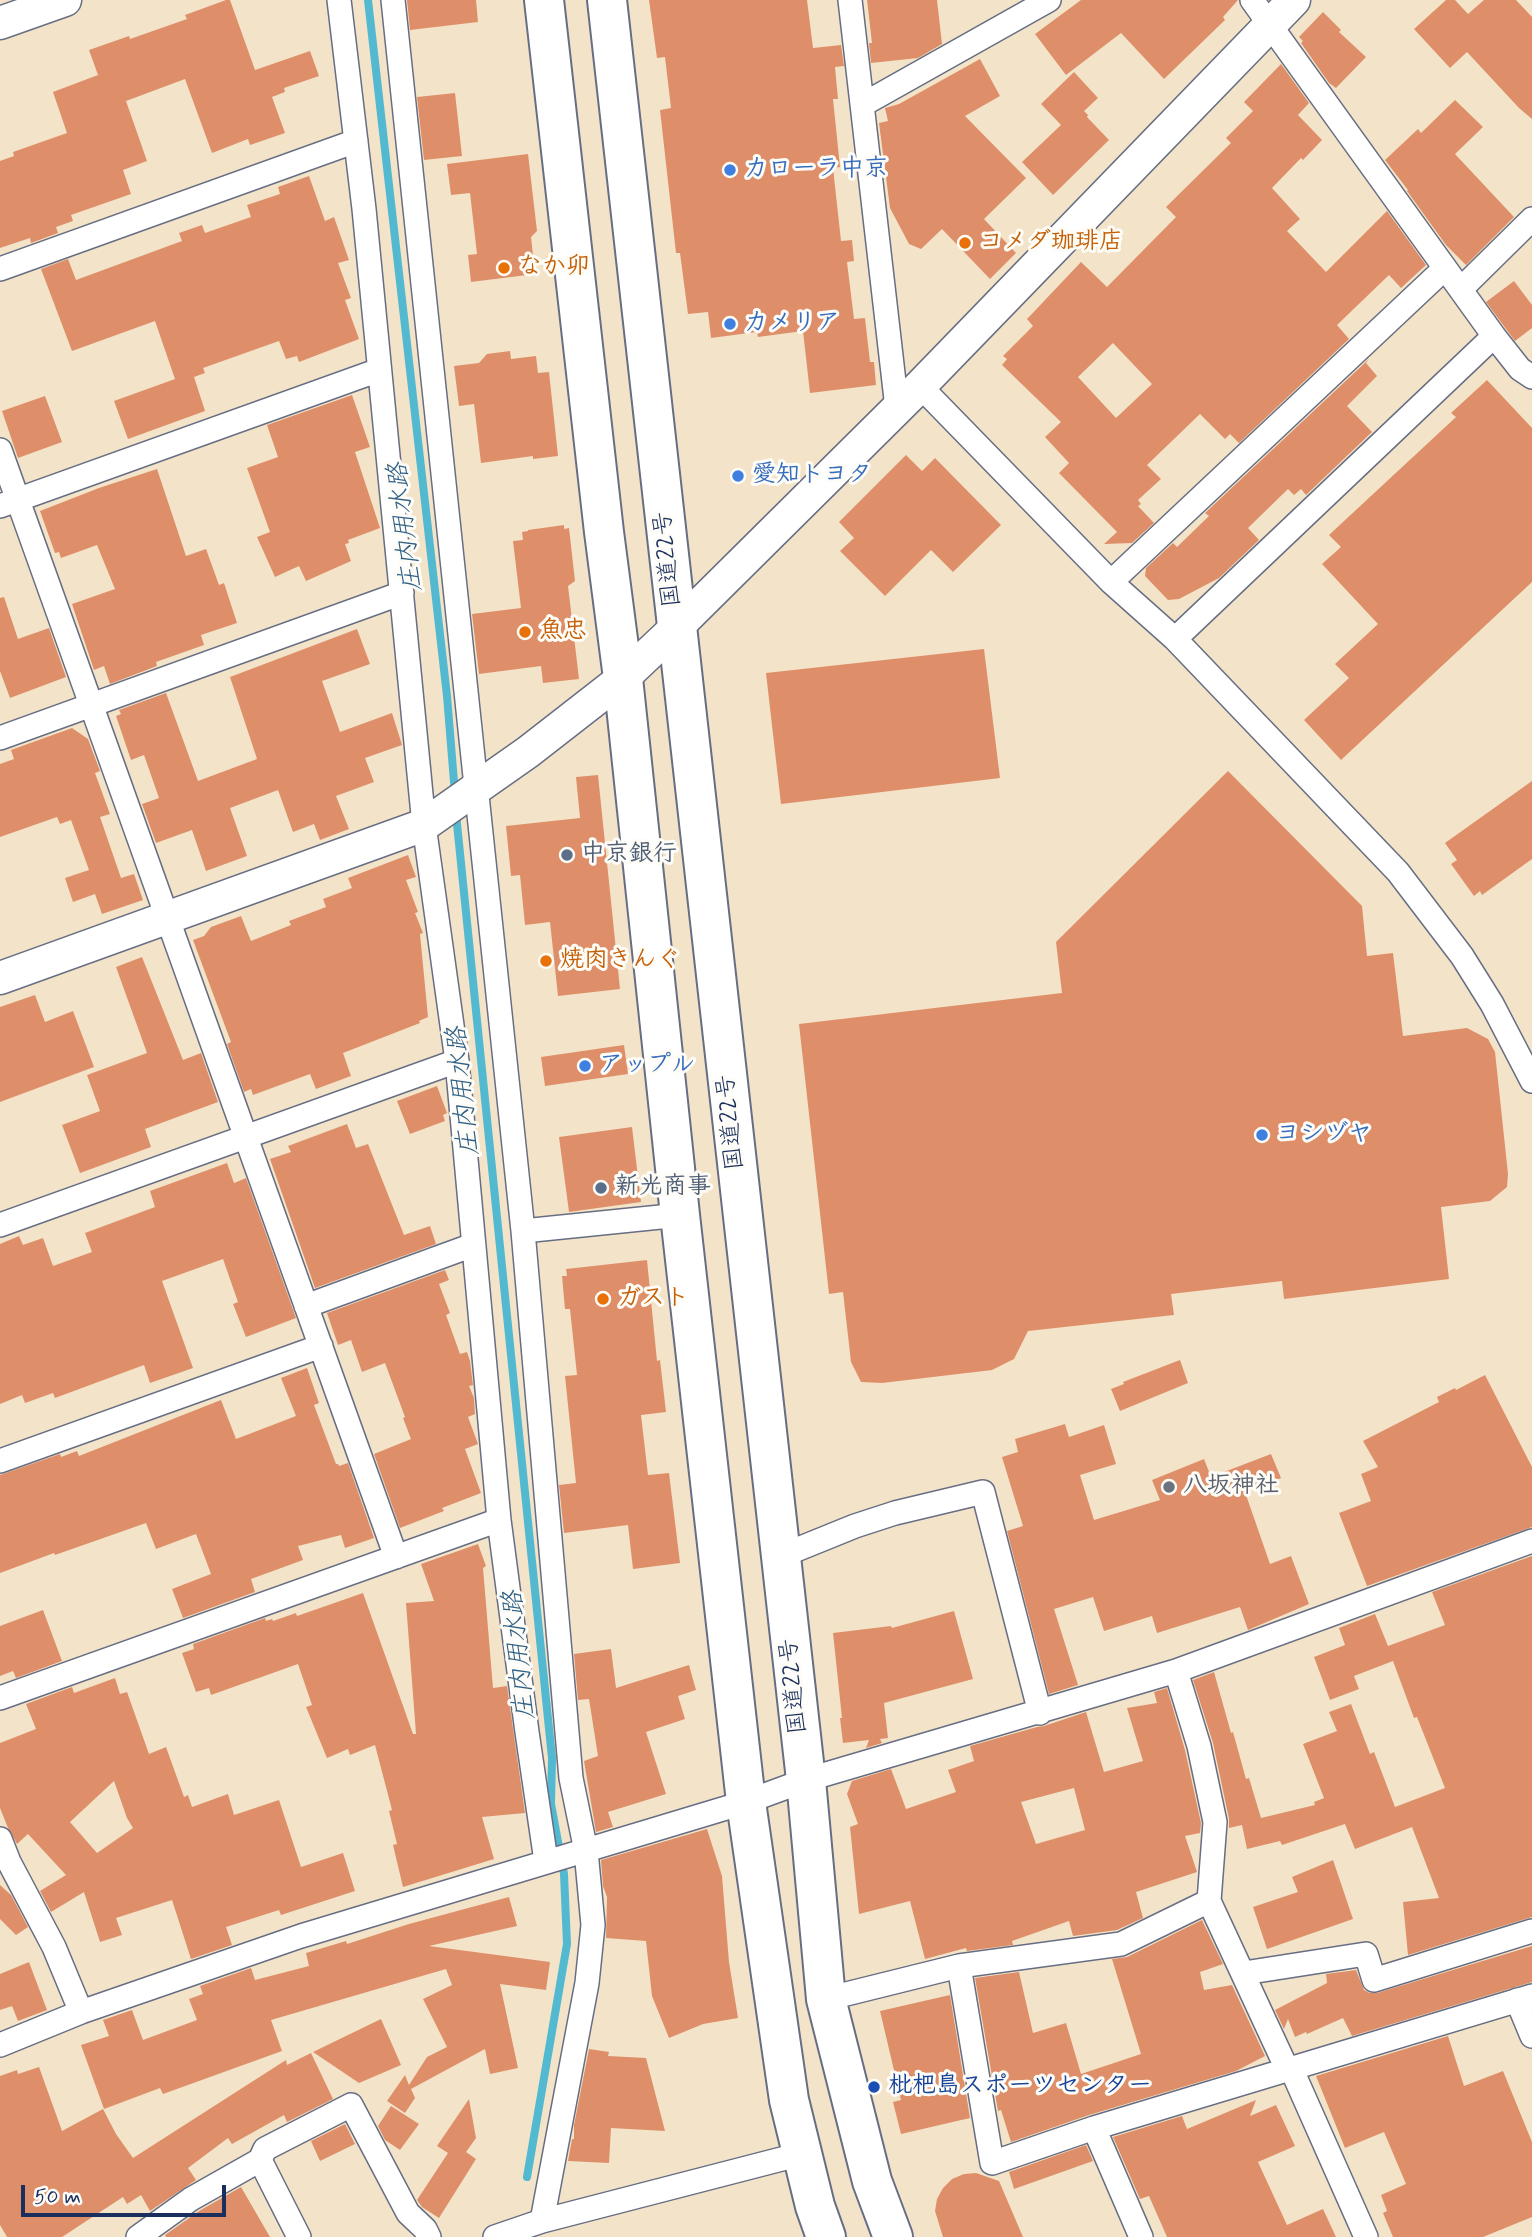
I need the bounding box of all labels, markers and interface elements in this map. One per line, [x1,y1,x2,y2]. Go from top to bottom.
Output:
place label: カローラ中京 [744,156,888,184]
marker: カローラ中京 [722,162,738,178]
place label: コメダ珈琲店 [979,229,1123,257]
marker: コメダ珈琲店 [957,235,973,251]
place label: なか卯 [518,254,590,282]
marker: なか卯 [496,260,512,276]
place label: カメリア [744,310,840,338]
marker: カメリア [722,316,738,332]
water label: 庄内用水路 [384,461,430,593]
place label: 愛知トヨタ [752,462,872,490]
marker: 愛知トヨタ [730,468,746,484]
street label: 国道22号 [650,510,688,608]
place label: 魚忠 [539,618,587,646]
marker: 魚忠 [517,624,533,640]
place label: 中京銀行 [581,841,677,869]
marker: 中京銀行 [559,847,575,863]
place label: 焼肉きんぐ [560,947,680,975]
marker: 焼肉きんぐ [538,953,554,969]
water label: 庄内用水路 [443,1025,487,1157]
place label: アップル [599,1052,695,1080]
marker: アップル [577,1058,593,1074]
street label: 国道22号 [713,1073,751,1171]
place label: ヨシヅヤ [1276,1121,1372,1149]
marker: ヨシヅヤ [1254,1127,1270,1143]
place label: 新光商事 [615,1174,711,1202]
marker: 新光商事 [593,1180,609,1196]
place label: ガスト [617,1285,689,1313]
marker: ガスト [595,1291,611,1307]
place label: 八坂神社 [1183,1473,1279,1501]
marker: 八坂神社 [1161,1479,1177,1495]
water label: 庄内用水路 [499,1589,543,1721]
street label: 国道22号 [776,1637,814,1735]
place label: 枇杷島スポーツセンター [888,2073,1152,2101]
marker: 枇杷島スポーツセンター [866,2079,882,2095]
scale bar [24,2170,229,2214]
text: 50 m [34,2183,81,2211]

